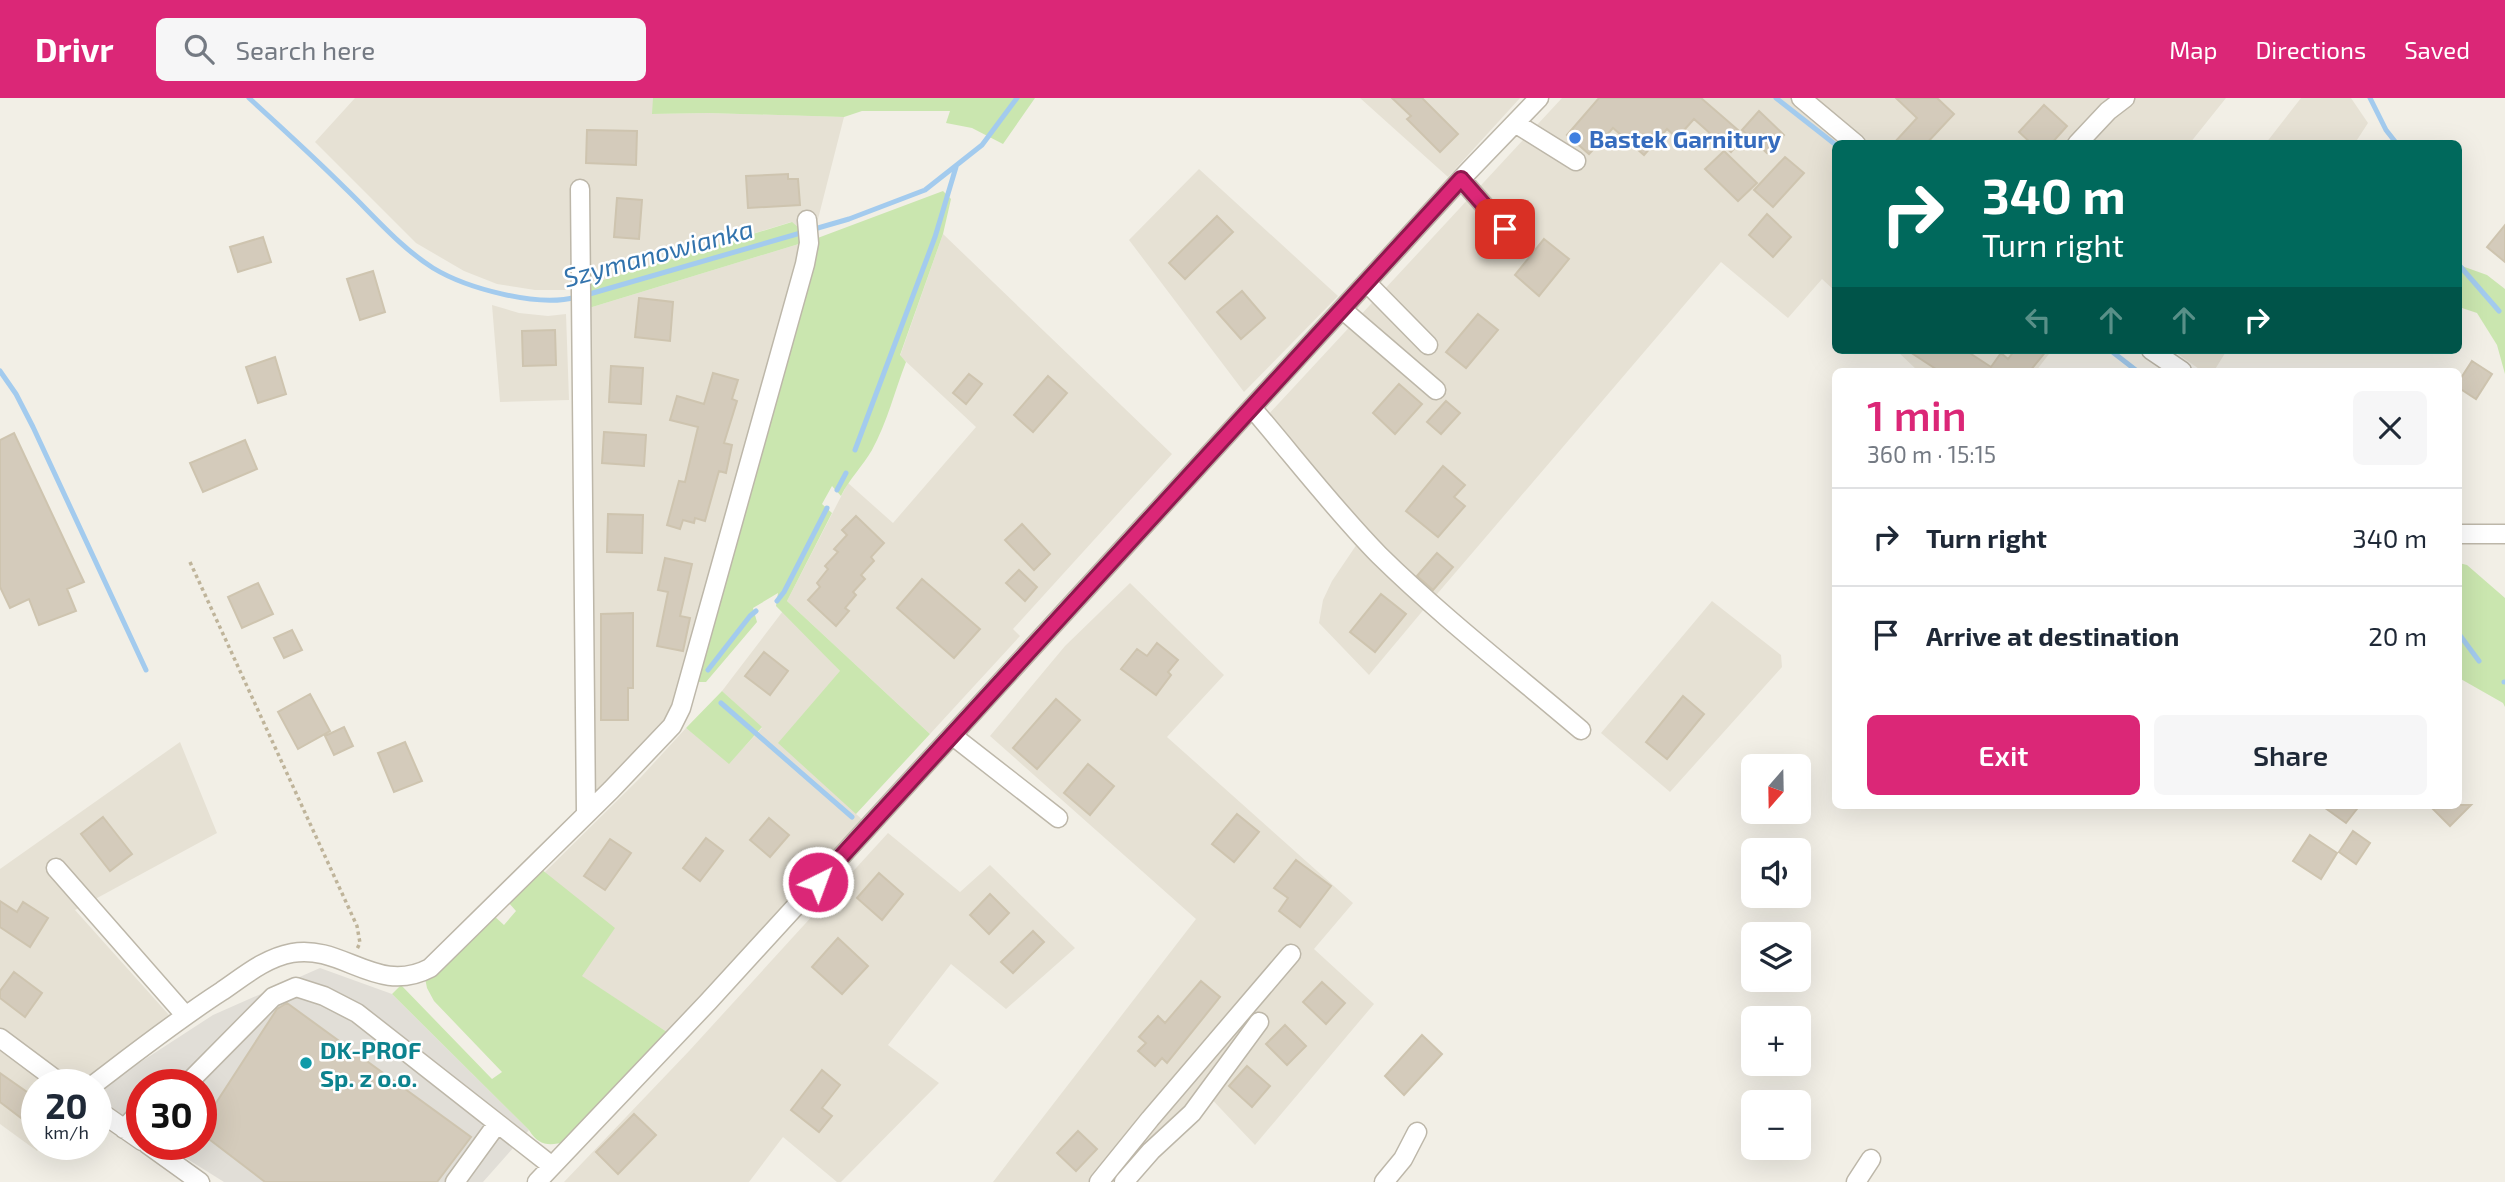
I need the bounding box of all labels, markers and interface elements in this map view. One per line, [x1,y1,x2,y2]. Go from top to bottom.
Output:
search box [156,18,646,81]
text: Drivr [35,29,114,69]
icon: search [180,30,218,68]
text: Search here [236,34,375,65]
text: Map [2169,35,2217,64]
text: Directions [2255,35,2366,64]
text: Saved [2404,35,2470,64]
place label: Bastek Garnitury [1589,124,1781,153]
marker: Bastek Garnitury [1567,130,1583,146]
text: 340 m [1982,165,2126,224]
icon: right [1867,168,1958,259]
pin [1475,199,1535,259]
icon: arrive [1486,210,1524,248]
water label: Szymanowianka [560,212,757,293]
text: Turn right [1982,225,2124,263]
icon: left [2019,301,2057,339]
icon: ahead [2092,301,2130,339]
icon: ahead [2165,301,2203,339]
icon: right [2238,301,2276,339]
text: 1 min [1867,389,1967,439]
button: close [2353,391,2427,465]
text: 360 m · 15:15 [1867,440,1996,468]
icon: right [1867,518,1905,556]
text: Turn right [1926,522,2047,553]
text: 340 m [2352,522,2427,553]
icon: arrive [1867,616,1905,654]
text: Arrive at destination [1926,620,2179,651]
text: 20 m [2368,620,2427,651]
button: Exit [1867,715,2140,795]
button: Share [2154,715,2427,795]
north arrow [1741,754,1811,824]
map controls [1741,754,1811,1160]
button: sound [1741,838,1811,908]
position arrow [781,845,855,919]
button: layers [1741,922,1811,992]
button: + [1741,1006,1811,1076]
place label: DK-PROF Sp. z o.o. [320,1035,421,1092]
marker: DK-PROF Sp. z o.o. [298,1055,314,1071]
speed limit sign: 30 [126,1069,217,1160]
text: 20 [45,1084,88,1126]
button: − [1741,1090,1811,1160]
text: km/h [44,1121,89,1143]

